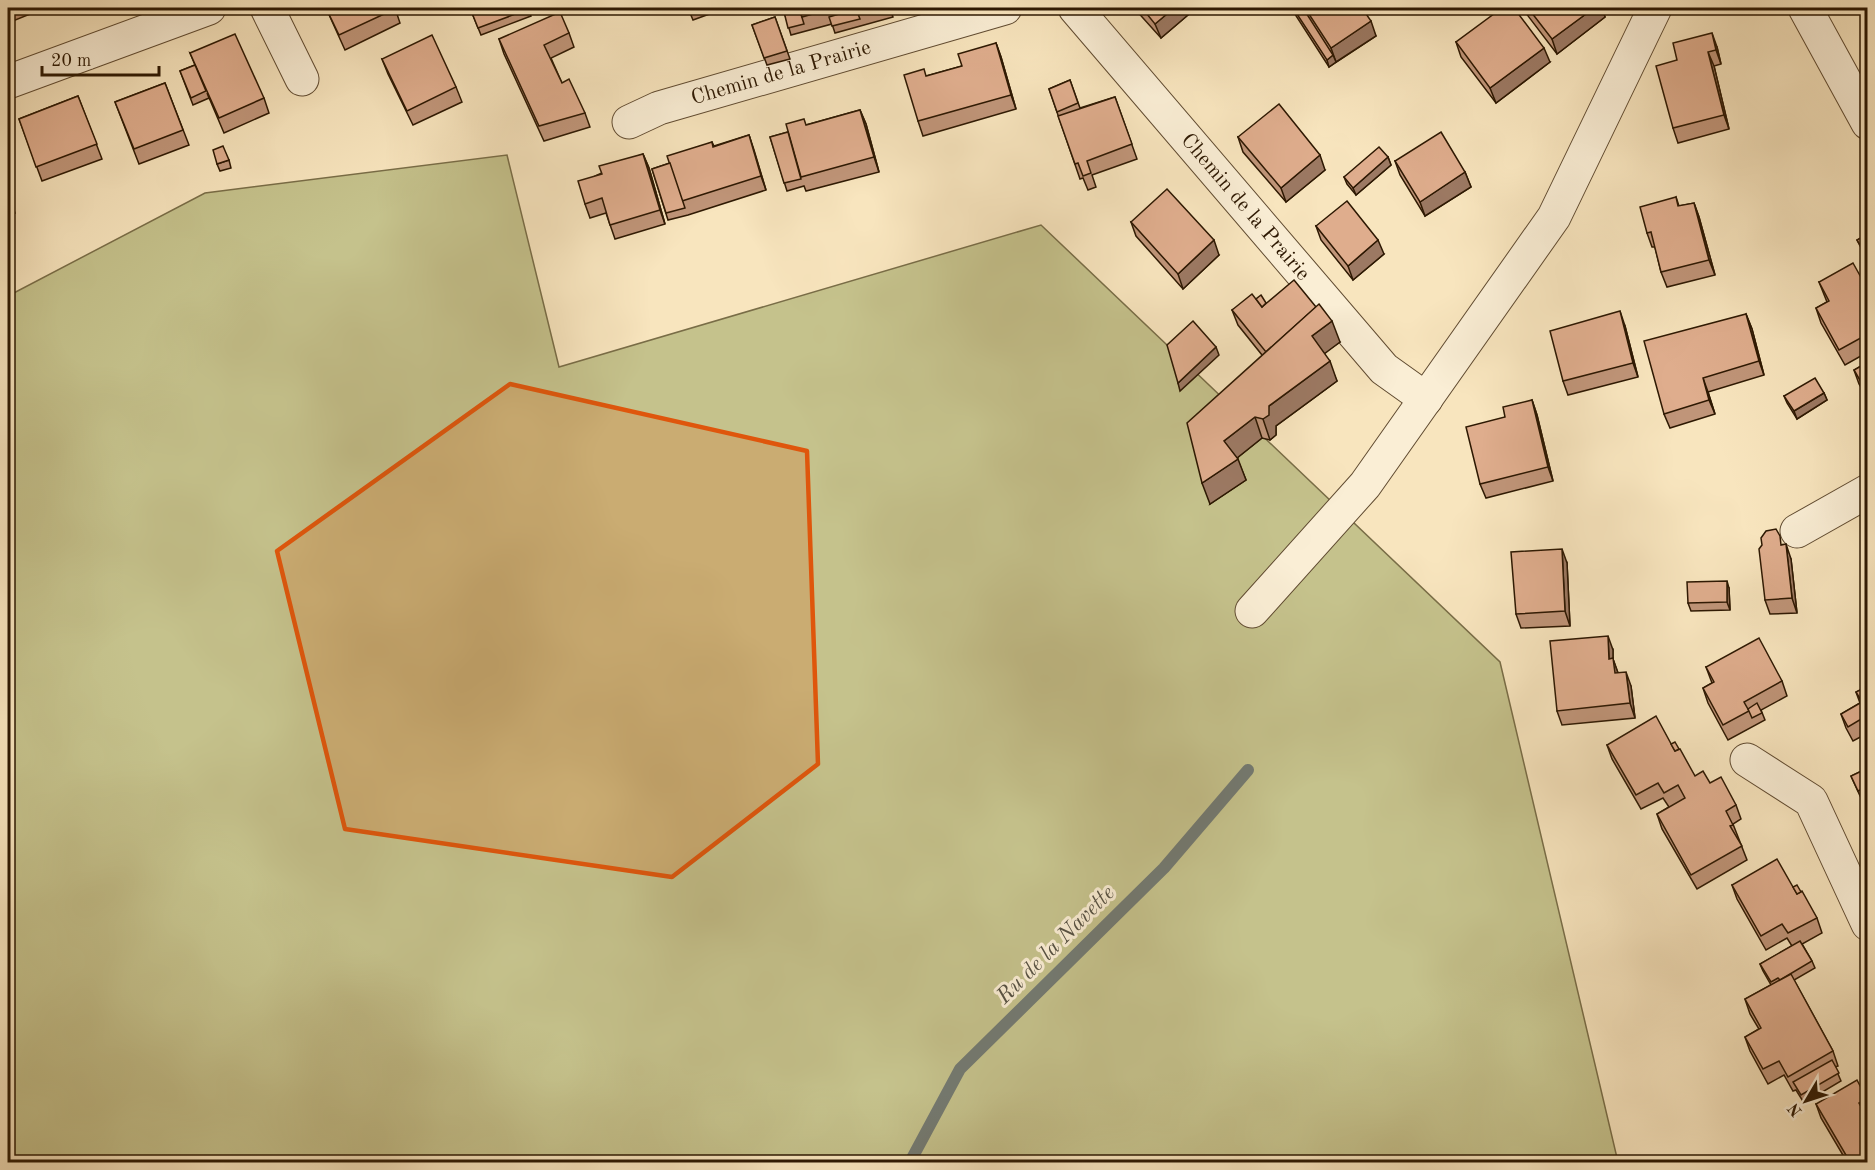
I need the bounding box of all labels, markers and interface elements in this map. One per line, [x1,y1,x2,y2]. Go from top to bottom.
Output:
street label: Chemin de la Prairie [689,37,873,109]
scale bar [42,39,159,77]
text: 20 m [51,52,91,70]
street label: Chemin de la Prairie [1177,129,1314,285]
water label: Ru de la Navette [992,882,1119,1009]
north arrow [1776,1071,1836,1131]
text: N [1785,1099,1806,1119]

